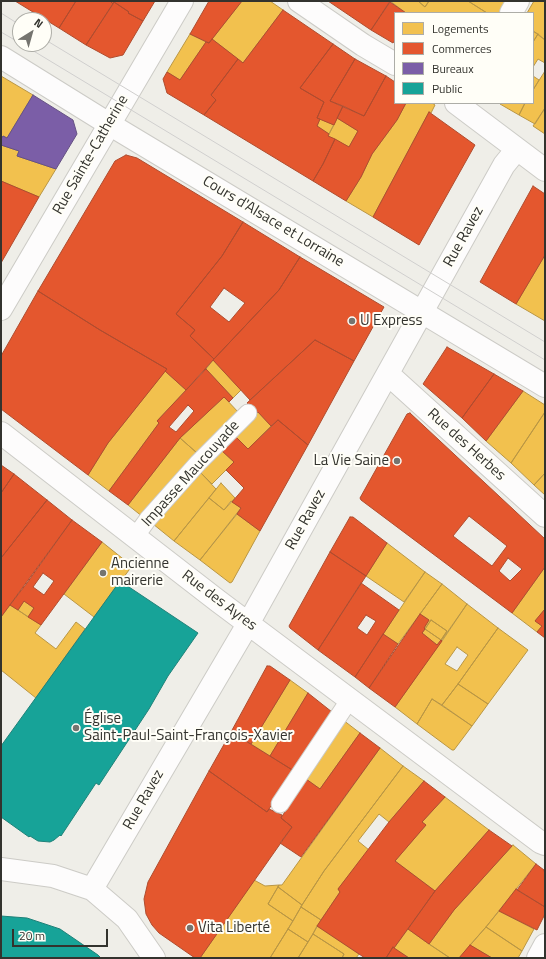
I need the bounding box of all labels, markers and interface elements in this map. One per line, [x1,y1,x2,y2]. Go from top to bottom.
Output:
north arrow [12,12,52,52]
legend [394,12,534,104]
text: N [31,15,46,32]
text: Logements [432,19,489,38]
text: Commerces [432,39,492,58]
text: Bureaux [432,59,474,78]
text: Public [432,79,462,98]
street label: Rue Sainte-Catherine [49,92,133,218]
street label: Cours d'Alsace et Lorraine [199,173,347,271]
street label: Rue Ravez [440,204,488,270]
place label: U Express [360,312,423,330]
marker: U Express [347,316,357,326]
street label: Rue des Herbes [423,405,509,485]
street label: Impasse Maucouyade [138,417,244,531]
place label: La Vie Saine [314,452,389,470]
marker: La Vie Saine [392,456,402,466]
street label: Rue Ravez [282,487,330,553]
place label: Ancienne mairerie [111,555,169,590]
street label: Rue des Ayres [178,567,260,635]
marker: Ancienne mairerie [98,568,108,578]
place label: Église Saint-Paul-Saint-François-Xavier [84,710,293,745]
marker: Église Saint-Paul-Saint-François-Xavier [71,723,81,733]
street label: Rue Ravez [120,767,168,833]
place label: Vita Liberté [198,919,270,937]
scale bar [14,921,110,947]
marker: Vita Liberté [185,923,195,933]
text: 20 m [19,926,45,945]

